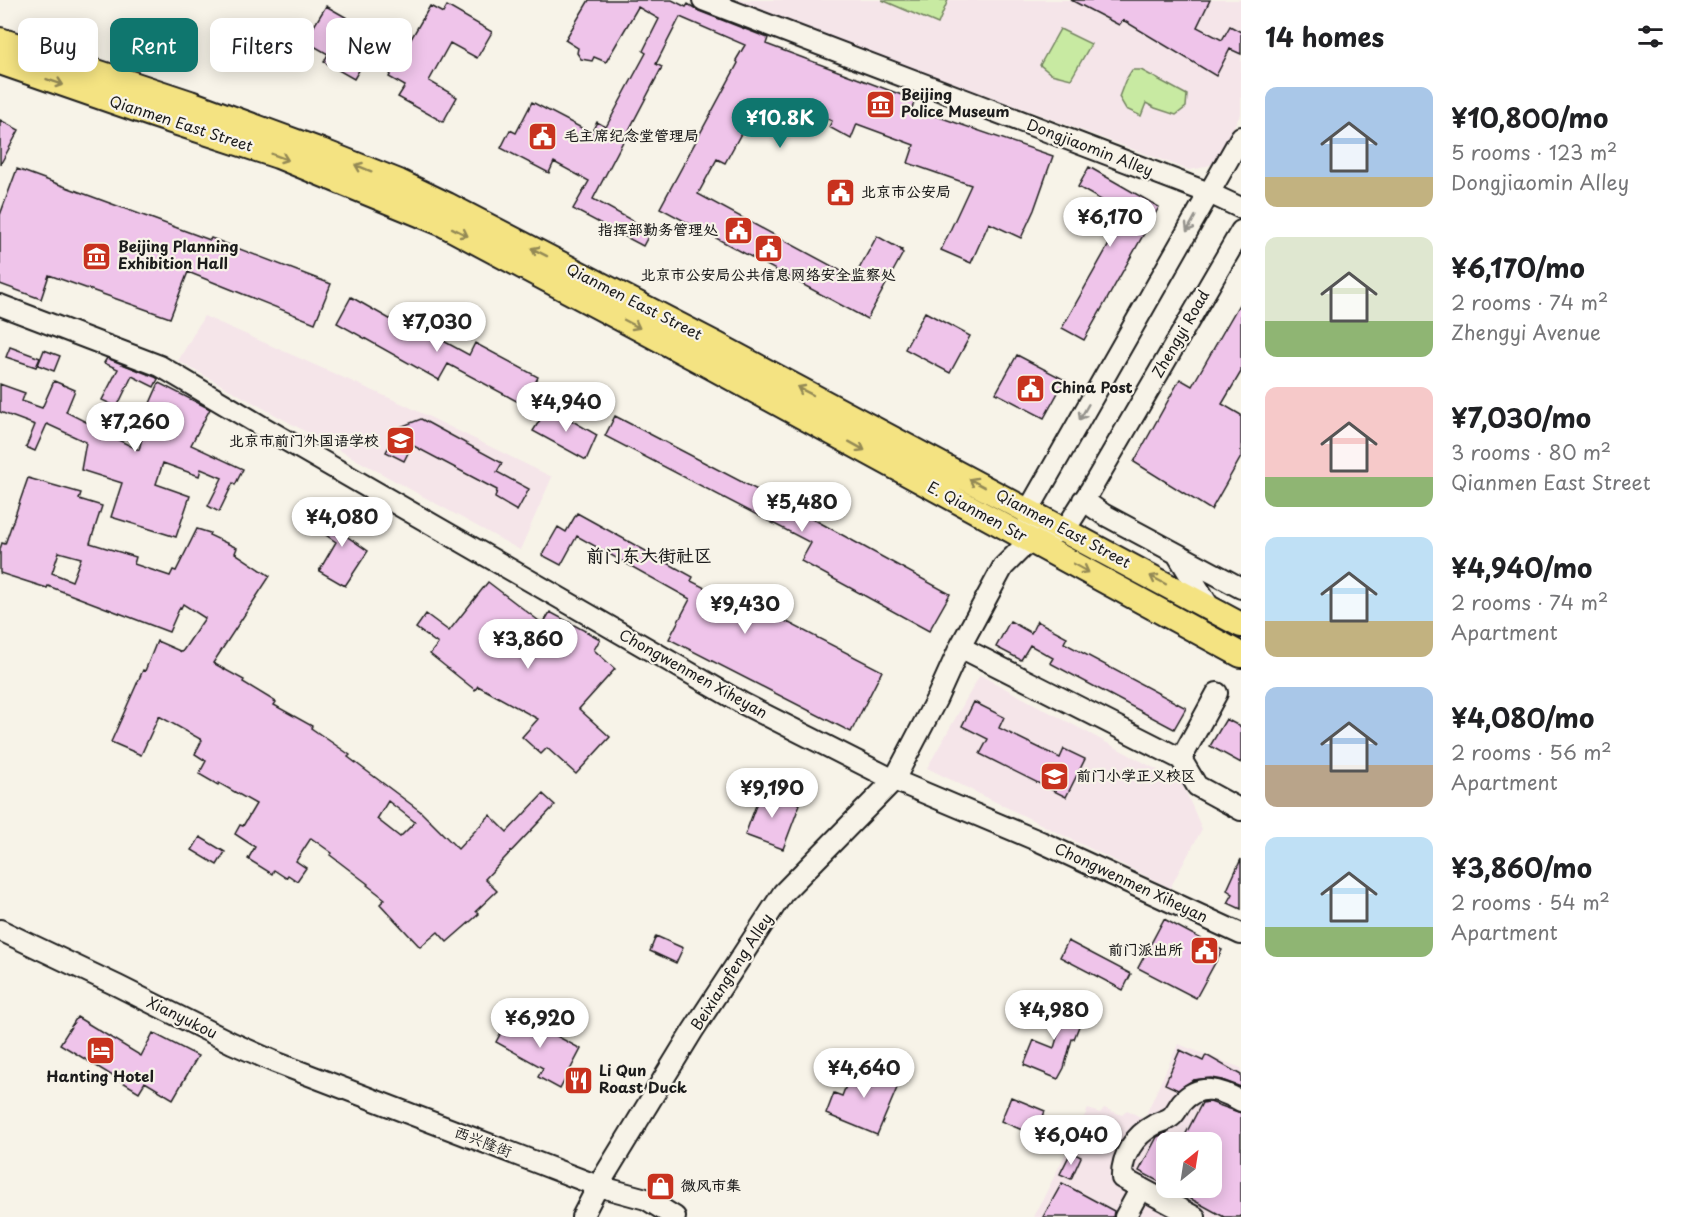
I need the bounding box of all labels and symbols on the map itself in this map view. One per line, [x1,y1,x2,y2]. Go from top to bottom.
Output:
one-way arrow [45,77,64,88]
place label: Beijing Police Museum [901,82,1010,122]
museum icon: Beijing Police Museum [864,88,896,120]
street label: Qianmen East Street [107,89,256,157]
pin: ¥10.8K [731,98,829,149]
street label: Dongjiaomin Alley [1024,112,1157,181]
public building icon: 毛主席纪念堂管理局 [527,120,559,152]
place label: 毛主席纪念堂管理局 [564,123,699,146]
one-way arrow [270,152,289,163]
one-way arrow [354,162,373,173]
public building icon: 北京市公安局 [824,176,856,208]
place label: 北京市公安局 [861,179,951,202]
pin: ¥6,170 [1061,197,1159,248]
public building icon: 指挥部勤务管理处 [723,214,755,246]
one-way arrow [1185,215,1196,233]
place label: 指挥部勤务管理处 [598,217,718,240]
one-way arrow [450,227,468,239]
public building icon: 北京市公安局公共信息网络安全监察处 [752,232,784,264]
place label: Beijing Planning Exhibition Hall [118,234,238,274]
museum icon: Beijing Planning Exhibition Hall [81,240,113,272]
one-way arrow [530,246,548,258]
street label: Qianmen East Street [563,256,707,345]
place label: 北京市公安局公共信息网络安全监察处 [640,262,896,285]
street label: Zhengyi Road [1145,285,1214,381]
pin: ¥7,030 [388,302,486,353]
one-way arrow [622,319,640,330]
public building icon: China Post [1014,372,1046,404]
place label: China Post [1051,375,1133,398]
pin: ¥4,940 [517,382,615,433]
one-way arrow [796,385,814,397]
pin: ¥7,260 [86,402,184,453]
one-way arrow [1078,403,1090,420]
school or university icon: 北京市前门外国语学校 [384,425,416,457]
place label: 北京市前门外国语学校 [229,428,379,451]
one-way arrow [847,441,865,452]
street label: E. Qianmen Str [924,475,1032,547]
one-way arrow [968,477,986,488]
pin: ¥5,480 [753,482,851,533]
street label: Qianmen East Street [992,482,1135,573]
pin: ¥4,080 [293,497,391,548]
district label: 前门东大街社区 [586,541,712,568]
one-way arrow [1072,563,1090,574]
one-way arrow [1150,574,1167,586]
pin: ¥9,430 [696,584,794,635]
pin: ¥3,860 [479,619,577,670]
street label: Chongwenmen Xiheyan [615,622,772,723]
school or university icon: 前门小学正义校区 [1039,760,1071,792]
place label: 前门小学正义校区 [1076,763,1196,786]
pin: ¥9,190 [723,768,821,819]
street label: Chongwenmen Xiheyan [1051,836,1212,927]
street label: Beixiangfeng Alley [684,908,777,1034]
public building icon: 前门派出所 [1188,934,1220,966]
place label: 前门派出所 [1108,937,1183,960]
street label: Xianyukou [144,990,222,1044]
pin: ¥4,980 [1005,990,1103,1041]
pin: ¥6,920 [491,998,589,1049]
hotel icon: Hanting Hotel [84,1034,116,1066]
pin: ¥4,640 [815,1048,913,1099]
place label: Li Qun Roast Duck [599,1058,687,1098]
place label: Hanting Hotel [46,1064,154,1087]
restaurant icon: Li Qun Roast Duck [562,1064,594,1096]
pin: ¥6,040 [1022,1115,1120,1166]
street label: 西兴隆街 [451,1119,516,1162]
north arrow [1156,1132,1222,1198]
shop icon: 微风市集 [644,1170,676,1202]
place label: 微风市集 [680,1173,741,1196]

